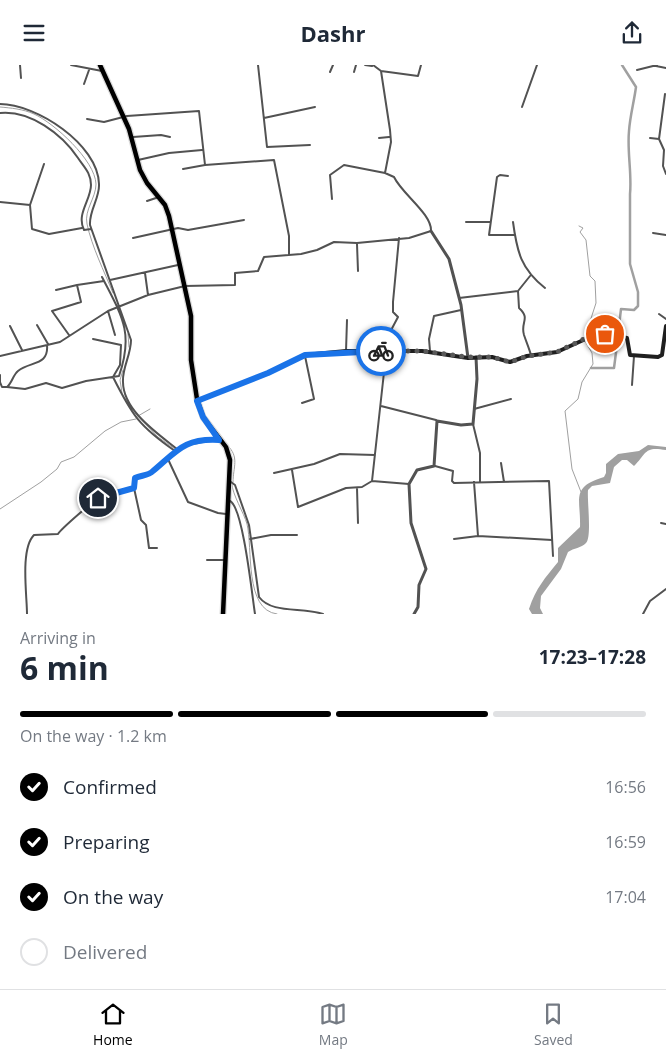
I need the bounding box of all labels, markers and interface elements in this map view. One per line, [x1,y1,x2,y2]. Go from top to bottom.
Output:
text: Dashr [301,18,365,48]
icon: menu [20,19,48,47]
icon: share [618,19,646,47]
pin [584,313,626,355]
icon: bag [591,320,619,348]
courier [356,326,406,376]
icon: bike [367,337,395,365]
pin [77,477,119,519]
icon: home [84,484,112,512]
text: Arriving in [20,627,96,649]
text: 17:23–17:28 [539,644,646,670]
text: 6 min [20,646,109,689]
text: On the way · 1.2 km [20,725,167,747]
icon: check [20,773,48,801]
text: Confirmed [63,774,157,800]
text: 16:56 [605,776,646,798]
icon: check [20,828,48,856]
text: Preparing [63,829,150,855]
text: 16:59 [605,831,646,853]
icon: check [20,883,48,911]
text: On the way [63,884,163,910]
text: 17:04 [605,886,646,908]
text: Delivered [63,939,147,965]
tab: Home [93,1000,133,1049]
tab: Map [319,1000,348,1049]
tab: Saved [534,1000,573,1049]

